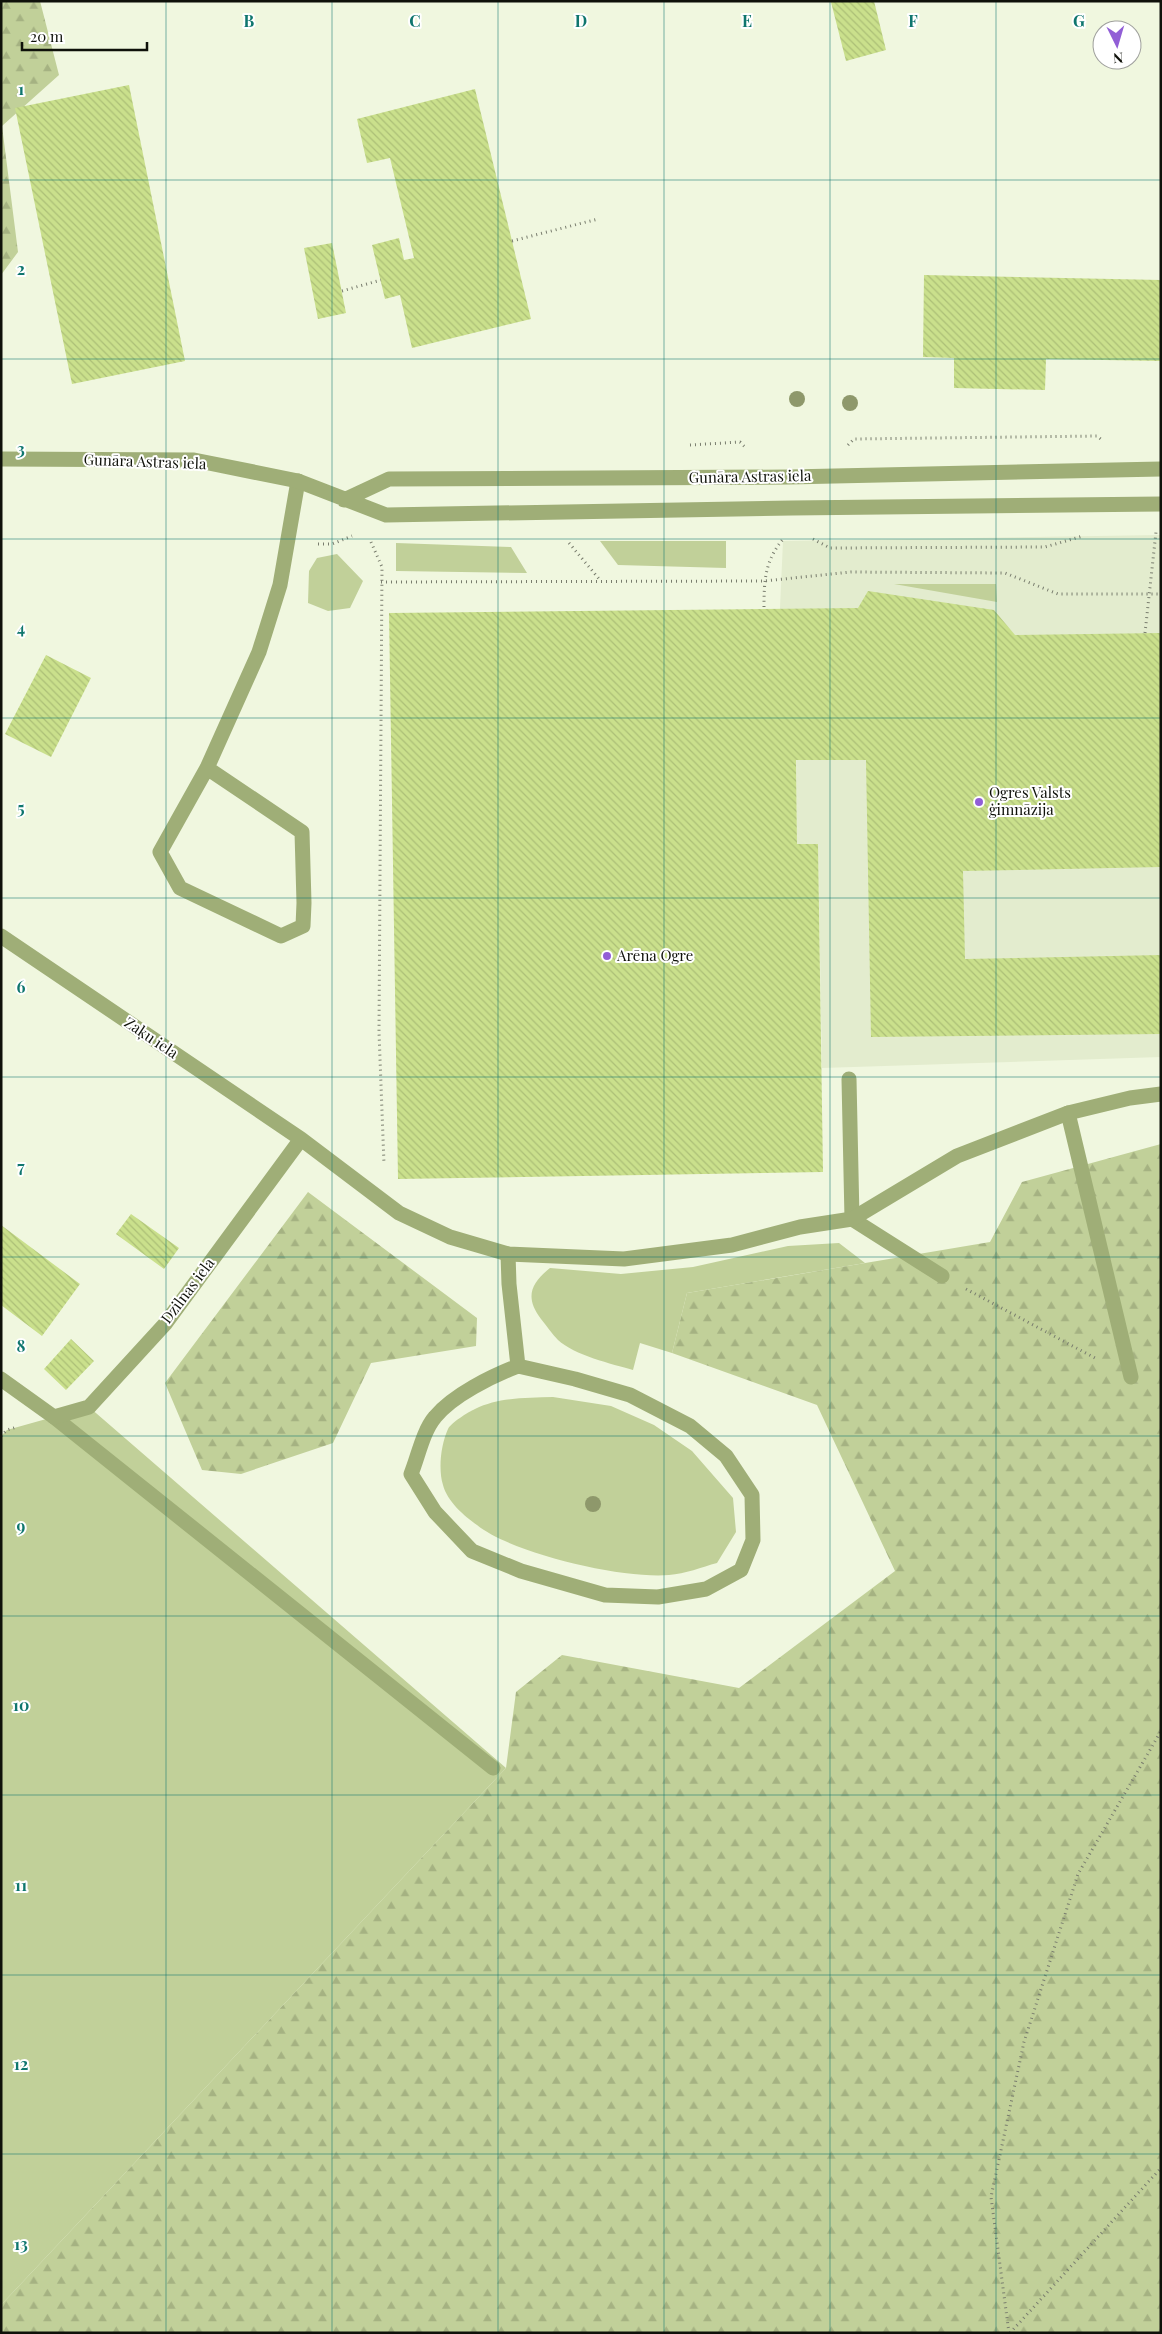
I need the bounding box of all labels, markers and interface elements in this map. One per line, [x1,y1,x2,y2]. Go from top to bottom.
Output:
text: B [244,10,255,31]
text: C [409,10,421,31]
text: D [575,10,587,31]
text: E [742,10,752,31]
text: F [908,10,918,31]
text: G [1073,10,1085,31]
scale bar [22,20,148,52]
north arrow [1092,20,1142,70]
text: 20 m [30,26,64,46]
text: N [1112,49,1124,68]
text: 1 [18,78,24,99]
text: 2 [17,258,25,279]
text: 3 [17,438,25,459]
street label: Gunāra Astras iela [83,449,207,473]
street label: Gunāra Astras iela [688,465,812,487]
text: 4 [17,617,25,638]
place label: Ogres Valsts ģimnāzija [989,782,1071,819]
marker: Ogres Valsts ģimnāzija [973,796,985,808]
text: 5 [17,797,25,818]
place label: Arēna Ogre [616,945,693,965]
marker: Arēna Ogre [601,950,613,962]
text: 6 [17,976,26,997]
street label: Zaķu iela [121,1012,183,1063]
text: 7 [17,1156,25,1177]
street label: Dzilnas iela [156,1253,219,1327]
text: 8 [17,1335,26,1356]
text: 9 [17,1515,26,1536]
text: 10 [13,1694,29,1715]
text: 11 [15,1874,27,1895]
text: 12 [14,2053,28,2074]
text: 13 [14,2233,28,2254]

